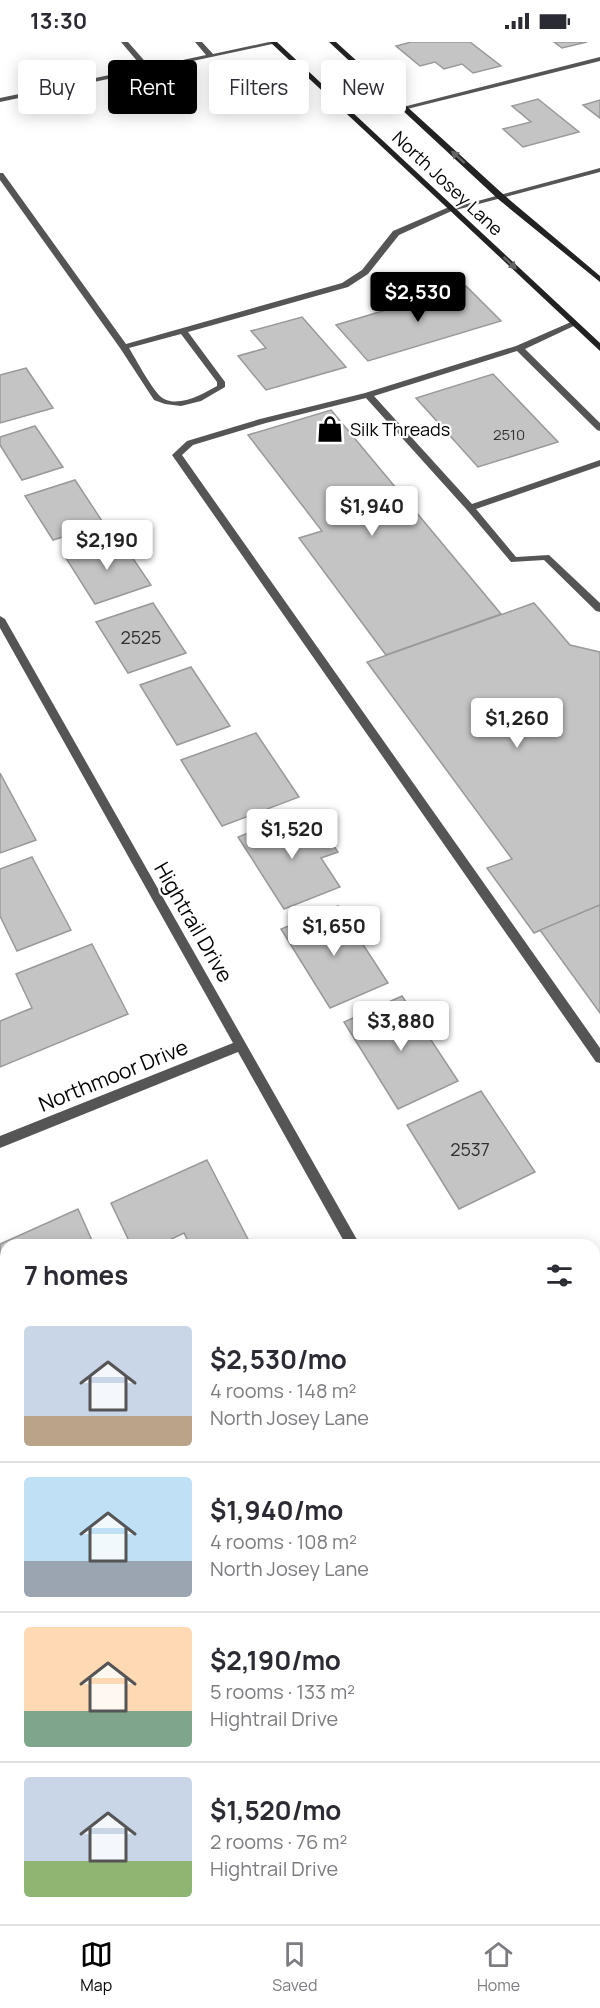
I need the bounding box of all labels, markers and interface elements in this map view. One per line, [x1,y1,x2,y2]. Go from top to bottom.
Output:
text: 13:30 [30,6,87,36]
chip: Buy [18,60,96,114]
chip: Rent [108,60,197,114]
chip: Filters [209,60,309,114]
chip: New [321,60,406,114]
street label: North Josey Lane [387,125,509,241]
one-way arrow [450,150,465,164]
one-way arrow [502,256,517,270]
pin: $2,530 [369,272,467,323]
text: $2,530 [384,278,452,305]
shop icon: Silk Threads [315,414,345,444]
place label: Silk Threads [350,417,450,441]
house number: 2510 [493,424,525,445]
pin: $1,940 [323,486,421,537]
text: $1,940 [340,492,404,519]
pin: $2,190 [58,520,156,571]
text: $2,190 [76,526,138,553]
house number: 2525 [121,625,161,649]
pin: $1,260 [468,698,566,749]
text: $1,260 [485,704,549,731]
pin: $1,520 [243,809,341,860]
text: $1,520 [261,815,323,842]
street label: Hightrail Drive [148,857,240,987]
pin: $1,650 [285,906,383,957]
text: $1,650 [302,912,366,939]
pin: $3,880 [352,1001,450,1052]
text: $3,880 [367,1007,435,1034]
street label: Northmoor Drive [34,1032,192,1118]
house number: 2537 [450,1137,490,1161]
text: 7 homes [24,1257,128,1293]
icon: filters [543,1259,576,1292]
text: $2,530/mo [210,1341,347,1377]
icon: home [72,1350,144,1422]
text: 4 rooms · 148 m² [210,1377,357,1404]
text: North Josey Lane [210,1404,369,1431]
text: $1,940/mo [210,1492,343,1528]
icon: home [72,1501,144,1573]
text: 4 rooms · 108 m² [210,1528,357,1555]
text: North Josey Lane [210,1555,369,1582]
text: $2,190/mo [210,1642,341,1678]
icon: home [72,1651,144,1723]
text: 5 rooms · 133 m² [210,1678,355,1705]
text: Hightrail Drive [210,1705,338,1732]
text: $1,520/mo [210,1792,341,1828]
icon: home [72,1801,144,1873]
text: 2 rooms · 76 m² [210,1828,347,1855]
text: Hightrail Drive [210,1855,338,1882]
tab: Map [80,1938,113,1996]
tab: Saved [272,1938,317,1996]
tab: Home [477,1938,520,1996]

